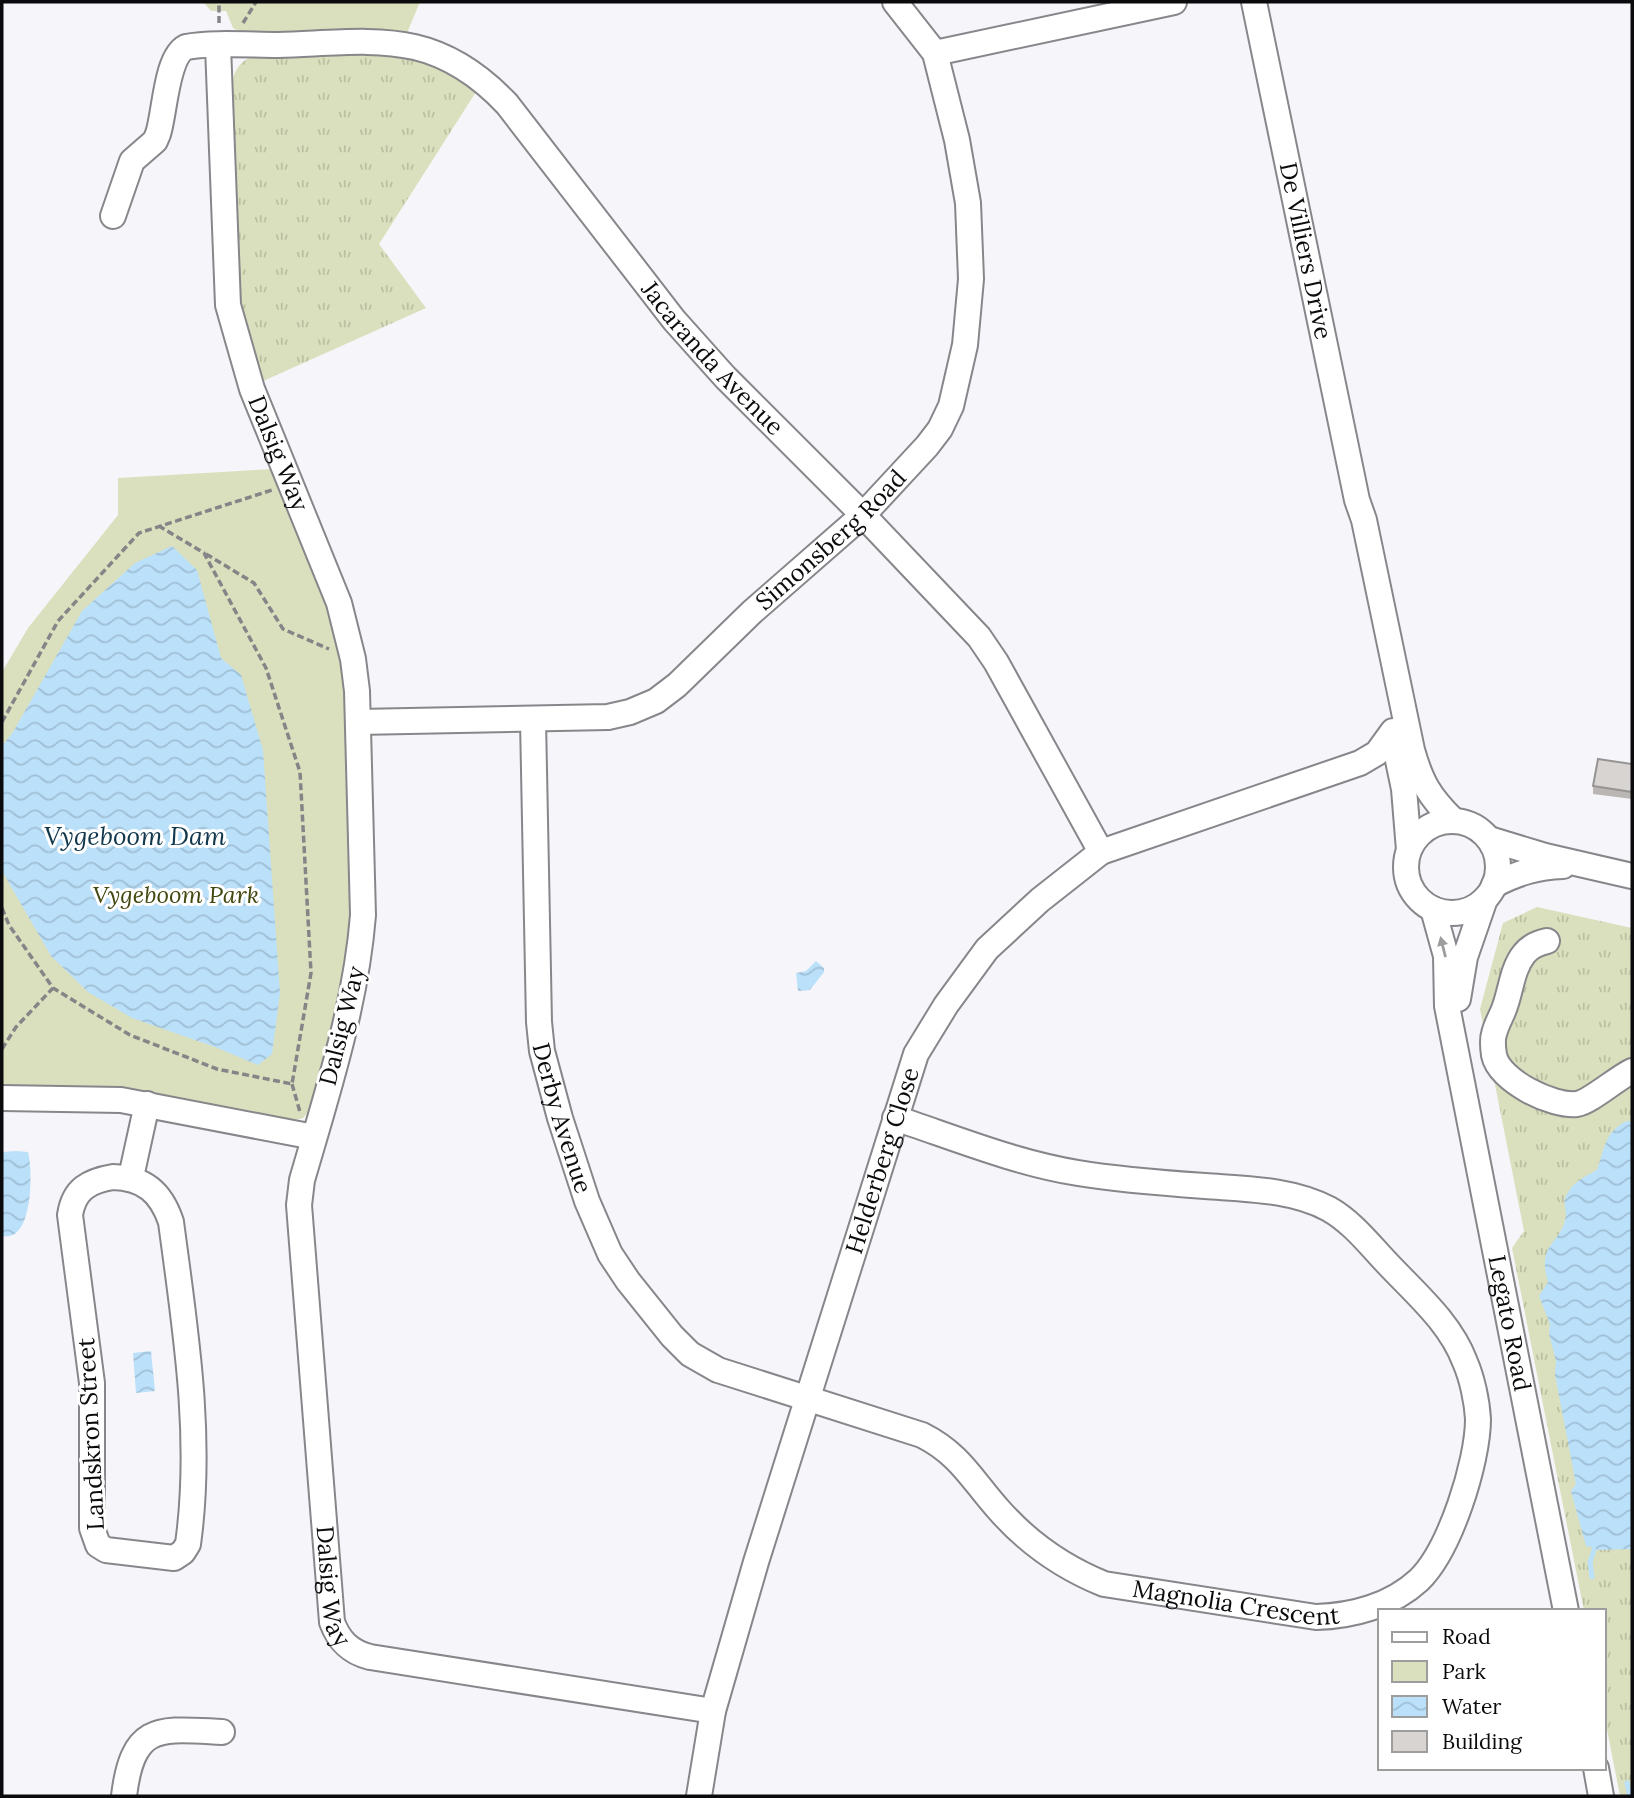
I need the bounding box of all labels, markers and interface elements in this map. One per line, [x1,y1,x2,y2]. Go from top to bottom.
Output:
street label: De Villiers Drive [1273,159,1339,342]
street label: Jacaranda Avenue [634,274,790,442]
street label: Dalsig Way [241,391,316,516]
street label: Simonsberg Road [749,463,913,617]
water label: Vygeboom Dam [44,819,226,852]
park label: Vygeboom Park [93,879,259,910]
one-way arrow [1437,936,1448,958]
street label: Dalsig Way [312,963,371,1089]
street label: Derby Avenue [525,1039,599,1197]
street label: Helderberg Close [838,1063,926,1258]
street label: Legato Road [1481,1252,1538,1394]
street label: Landskron Street [70,1336,111,1531]
street label: Dalsig Way [309,1525,358,1653]
street label: Magnolia Crescent [1130,1573,1342,1632]
legend [1378,1609,1606,1770]
text: Road [1442,1623,1491,1650]
text: Park [1442,1658,1486,1685]
text: Water [1442,1693,1501,1720]
text: Building [1442,1728,1522,1755]

